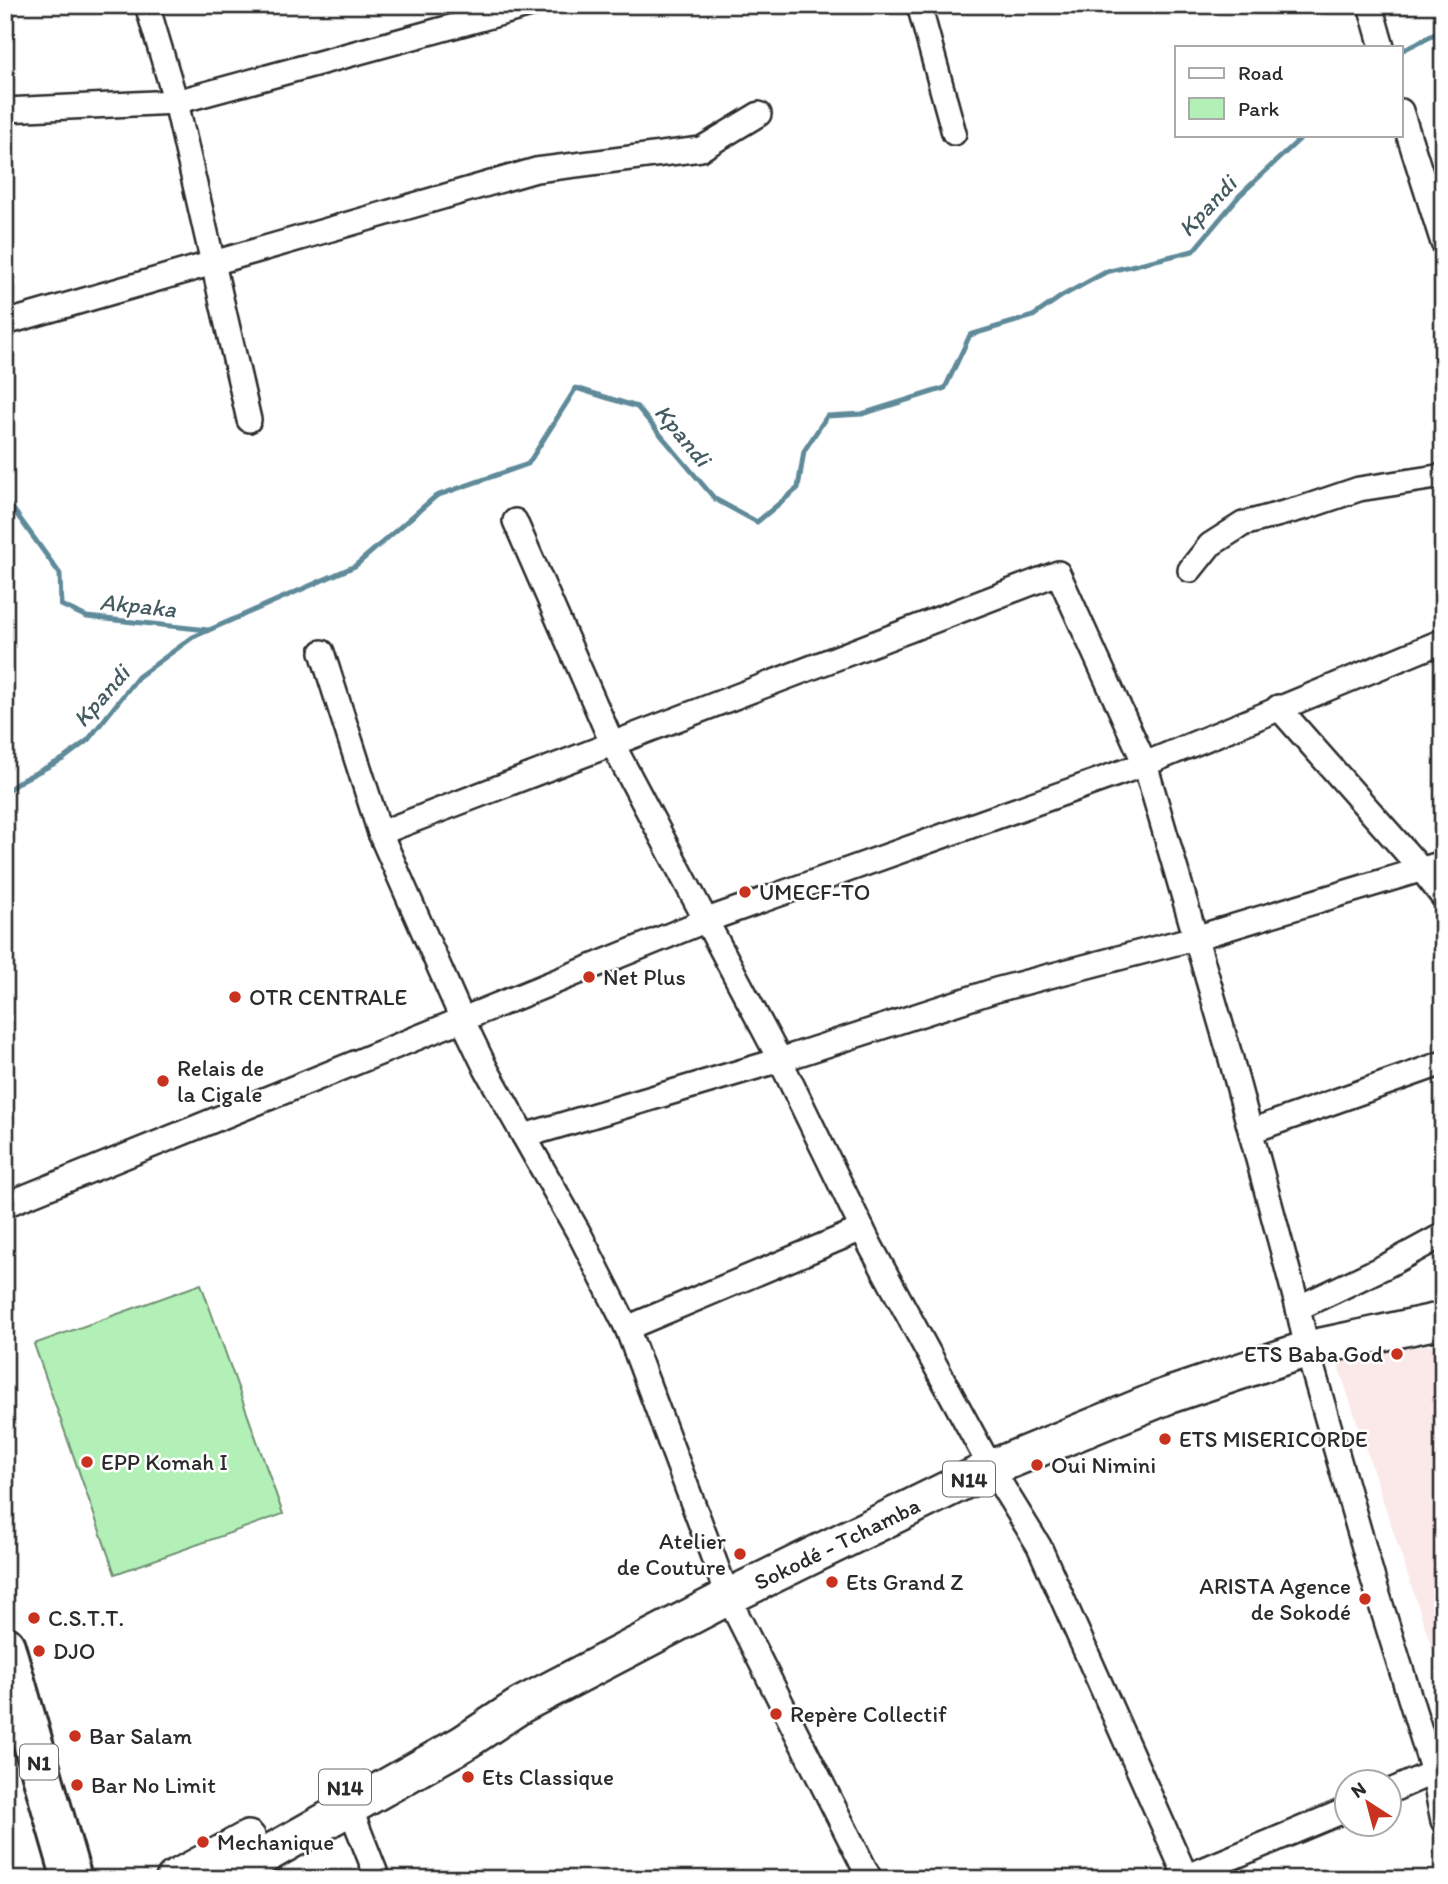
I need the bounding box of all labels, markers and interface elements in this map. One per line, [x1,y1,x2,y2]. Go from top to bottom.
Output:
legend [1175,46,1402,136]
text: Road [1238,60,1284,85]
text: Park [1238,96,1280,121]
water label: Kpandi [1172,168,1244,242]
water label: Kpandi [649,398,719,474]
water label: Akpaka [99,587,179,624]
water label: Kpandi [66,657,138,733]
place label: UMECF-TO [759,878,870,906]
marker: UMECF-TO [737,884,753,900]
place label: Net Plus [603,963,686,991]
marker: Net Plus [581,969,597,985]
place label: OTR CENTRALE [249,983,407,1011]
marker: OTR CENTRALE [227,989,243,1005]
place label: Relais de la Cigale [177,1054,264,1108]
marker: Relais de la Cigale [155,1073,171,1089]
place label: ETS Baba God [1244,1340,1383,1368]
marker: ETS Baba God [1389,1346,1405,1362]
place label: ETS MISERICORDE [1179,1425,1368,1453]
marker: ETS MISERICORDE [1157,1431,1173,1447]
place label: EPP Komah I [101,1448,228,1476]
place label: Oui Nimini [1051,1451,1156,1479]
marker: EPP Komah I [79,1454,95,1470]
marker: Oui Nimini [1029,1457,1045,1473]
road number: N14 [943,1462,995,1496]
street label: Sokodé - Tchamba [749,1491,924,1596]
place label: Atelier de Couture [617,1527,726,1581]
marker: Atelier de Couture [732,1546,748,1562]
place label: Ets Grand Z [846,1568,963,1596]
place label: ARISTA Agence de Sokodé [1199,1572,1351,1626]
marker: Ets Grand Z [824,1574,840,1590]
marker: ARISTA Agence de Sokodé [1357,1591,1373,1607]
place label: C.S.T.T. [48,1604,124,1632]
marker: C.S.T.T. [26,1610,42,1626]
place label: DJO [53,1637,96,1665]
marker: DJO [31,1643,47,1659]
place label: Repère Collectif [790,1700,947,1728]
marker: Repère Collectif [768,1706,784,1722]
place label: Bar Salam [89,1722,192,1750]
marker: Bar Salam [67,1728,83,1744]
road number: N1 [20,1744,58,1780]
place label: Ets Classique [482,1763,614,1791]
marker: Ets Classique [460,1769,476,1785]
north arrow [1332,1769,1402,1839]
road number: N14 [319,1770,371,1804]
place label: Bar No Limit [91,1771,216,1799]
marker: Bar No Limit [69,1777,85,1793]
text: N [1346,1777,1370,1803]
place label: Mechanique [217,1828,334,1856]
marker: Mechanique [195,1834,211,1850]

